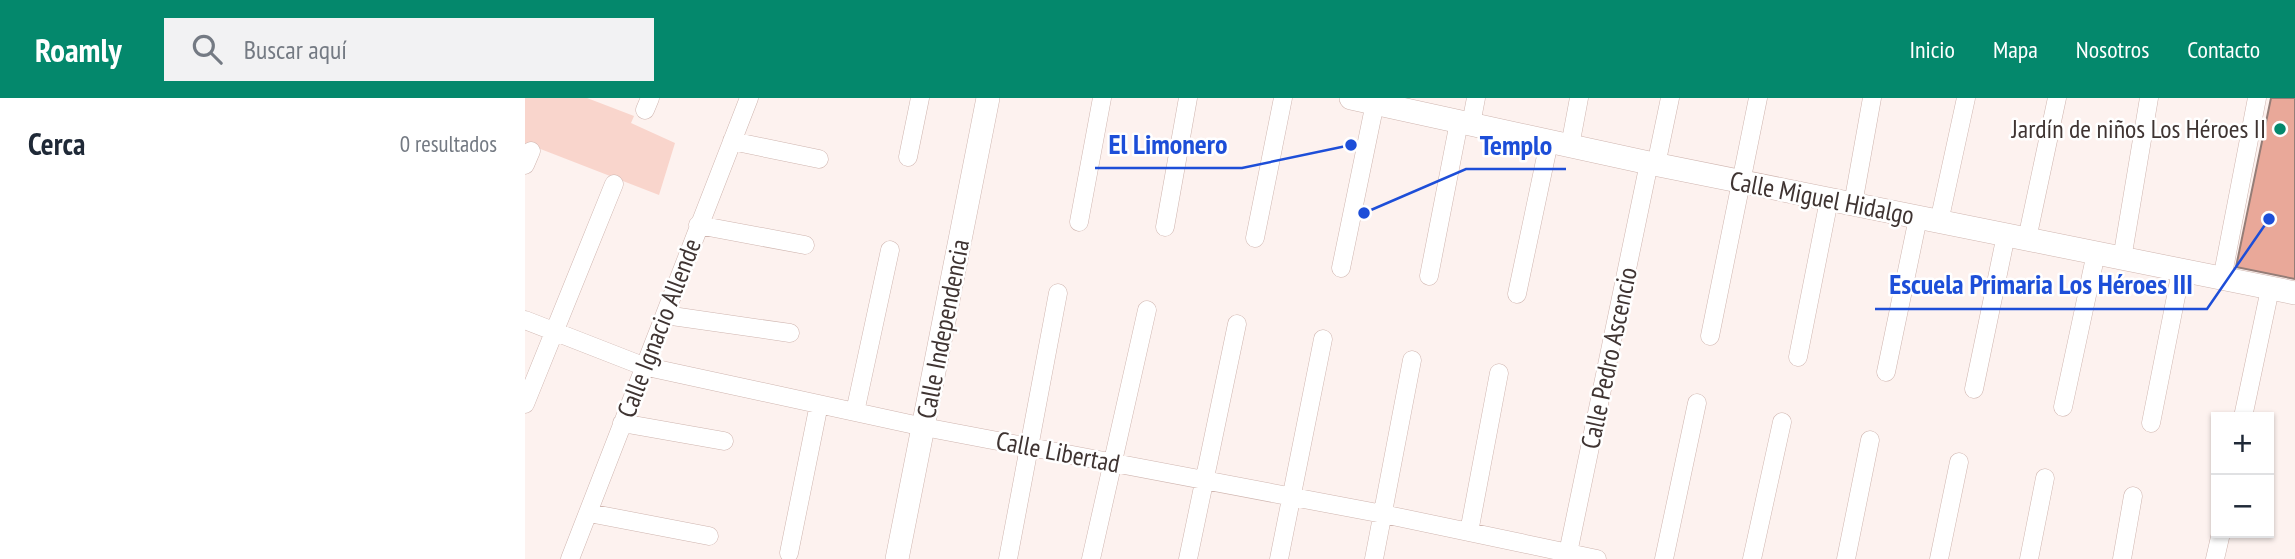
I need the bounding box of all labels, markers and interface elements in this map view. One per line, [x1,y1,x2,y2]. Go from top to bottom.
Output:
search box [164,18,654,81]
text: Roamly [35,28,122,71]
icon: search [188,30,226,68]
text: Buscar aquí [244,33,347,66]
text: Inicio [1909,34,1955,65]
text: Mapa [1993,34,2038,65]
text: Nosotros [2076,34,2149,65]
text: Contacto [2187,34,2260,65]
place label: Jardín de niños Los Héroes II [2011,112,2266,145]
callout: El Limonero [1095,119,1242,168]
callout: Templo [1466,120,1566,169]
marker: Jardín de niños Los Héroes II [2272,121,2288,137]
text: Cerca [28,124,85,163]
text: El Limonero [1108,125,1228,162]
text: Templo [1480,126,1552,163]
text: 0 resultados [400,129,497,158]
street label: Calle Miguel Hidalgo [1727,163,1917,232]
street label: Calle Ignacio Allende [609,234,708,422]
street label: Calle Independencia [909,236,976,421]
callout: Escuela Primaria Los Héroes III [1875,260,2207,309]
street label: Calle Pedro Ascencio [1573,264,1644,452]
text: Escuela Primaria Los Héroes III [1889,265,2193,302]
map controls [2211,412,2274,538]
button: + [2211,412,2274,475]
street label: Calle Libertad [993,423,1123,480]
button: − [2211,475,2274,538]

